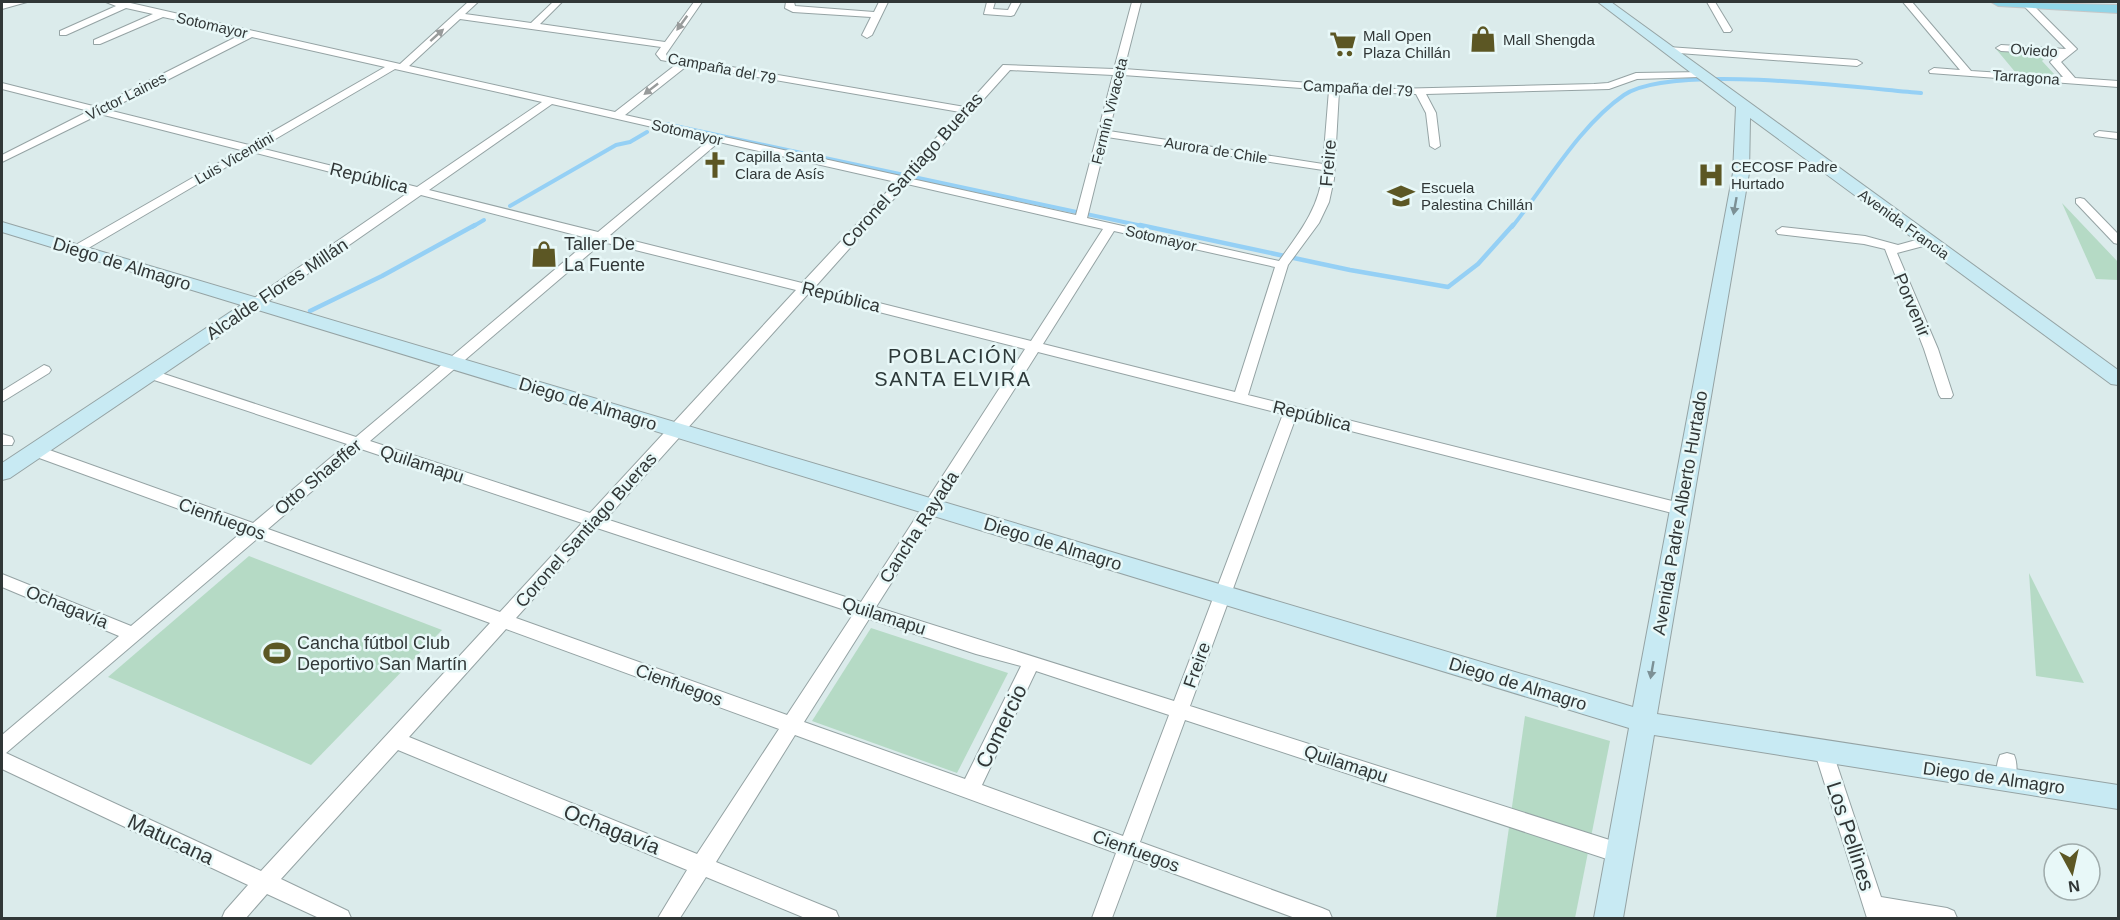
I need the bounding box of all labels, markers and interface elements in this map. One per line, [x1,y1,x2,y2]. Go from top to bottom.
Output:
street label: Sotomayor [175,9,249,41]
one-way arrow [676,15,688,31]
shop icon: Mall Shengda [1468,24,1498,54]
place label: Mall Open Plaza Chillán [1363,27,1451,61]
one-way arrow [430,28,445,42]
supermarket icon: Mall Open Plaza Chillán [1328,29,1358,59]
place label: Mall Shengda [1503,31,1595,48]
street label: Oviedo [2010,40,2058,60]
street label: Campaña del 79 [666,49,778,87]
street label: Fermín Vivaceta [1088,55,1131,166]
street label: Tarragona [1992,66,2061,88]
street label: Víctor Laines [83,69,169,123]
street label: Campaña del 79 [1303,77,1413,99]
one-way arrow [644,83,659,95]
street label: Coronel Santiago Bueras [837,89,987,251]
street label: Sotomayor [650,116,724,148]
street label: Luis Vicentini [192,129,276,187]
street label: Aurora de Chile [1163,133,1269,167]
street label: Freire [1316,139,1340,187]
place label: Capilla Santa Clara de Asís [735,148,825,182]
church icon: Capilla Santa Clara de Asís [700,150,730,180]
place label: CECOSF Padre Hurtado [1731,158,1838,192]
street label: República [328,159,411,198]
hospital icon: CECOSF Padre Hurtado [1696,160,1726,190]
place label: Escuela Palestina Chillán [1421,179,1533,213]
school or university icon: Escuela Palestina Chillán [1386,181,1416,211]
street label: Avenida Francia [1855,185,1953,263]
one-way arrow [1730,197,1739,216]
street label: Sotomayor [1124,222,1198,254]
street label: Diego de Almagro [51,234,193,294]
street label: Alcalde Flores Millán [203,234,351,344]
place label: Taller De La Fuente [564,234,645,275]
shop icon: Taller De La Fuente [529,239,559,269]
street label: Porvenir [1890,270,1934,340]
street label: República [800,278,883,317]
district label: POBLACIÓN SANTA ELVIRA [874,345,1032,390]
street label: Diego de Almagro [517,374,659,434]
street label: Avenida Padre Alberto Hurtado [1649,389,1711,637]
street label: República [1271,397,1354,436]
street label: Otto Shaeffer [271,435,365,519]
street label: Quilamapu [378,441,466,487]
street label: Coronel Santiago Bueras [511,449,661,611]
street label: Cancha Rayada [875,467,963,587]
street label: Cienfuegos [176,494,268,544]
street label: Diego de Almagro [982,514,1124,574]
street label: Ochagavía [23,581,112,633]
street label: Quilamapu [840,593,928,639]
place label: Cancha fútbol Club Deportivo San Martín [297,633,467,674]
sports icon: Cancha fútbol Club Deportivo San Martín [262,638,292,668]
street label: Freire [1180,639,1214,691]
street label: Diego de Almagro [1447,654,1589,714]
street label: Cienfuegos [633,660,725,710]
one-way arrow [1647,661,1656,680]
street label: Comercio [971,681,1031,771]
street label: Quilamapu [1302,741,1390,787]
street label: Diego de Almagro [1922,758,2066,798]
street label: Los Pellines [1823,779,1879,893]
street label: Ochagavía [561,799,664,859]
street label: Matucana [124,809,218,869]
street label: Cienfuegos [1090,826,1182,876]
north arrow [2042,842,2102,902]
text: N [2067,877,2081,896]

